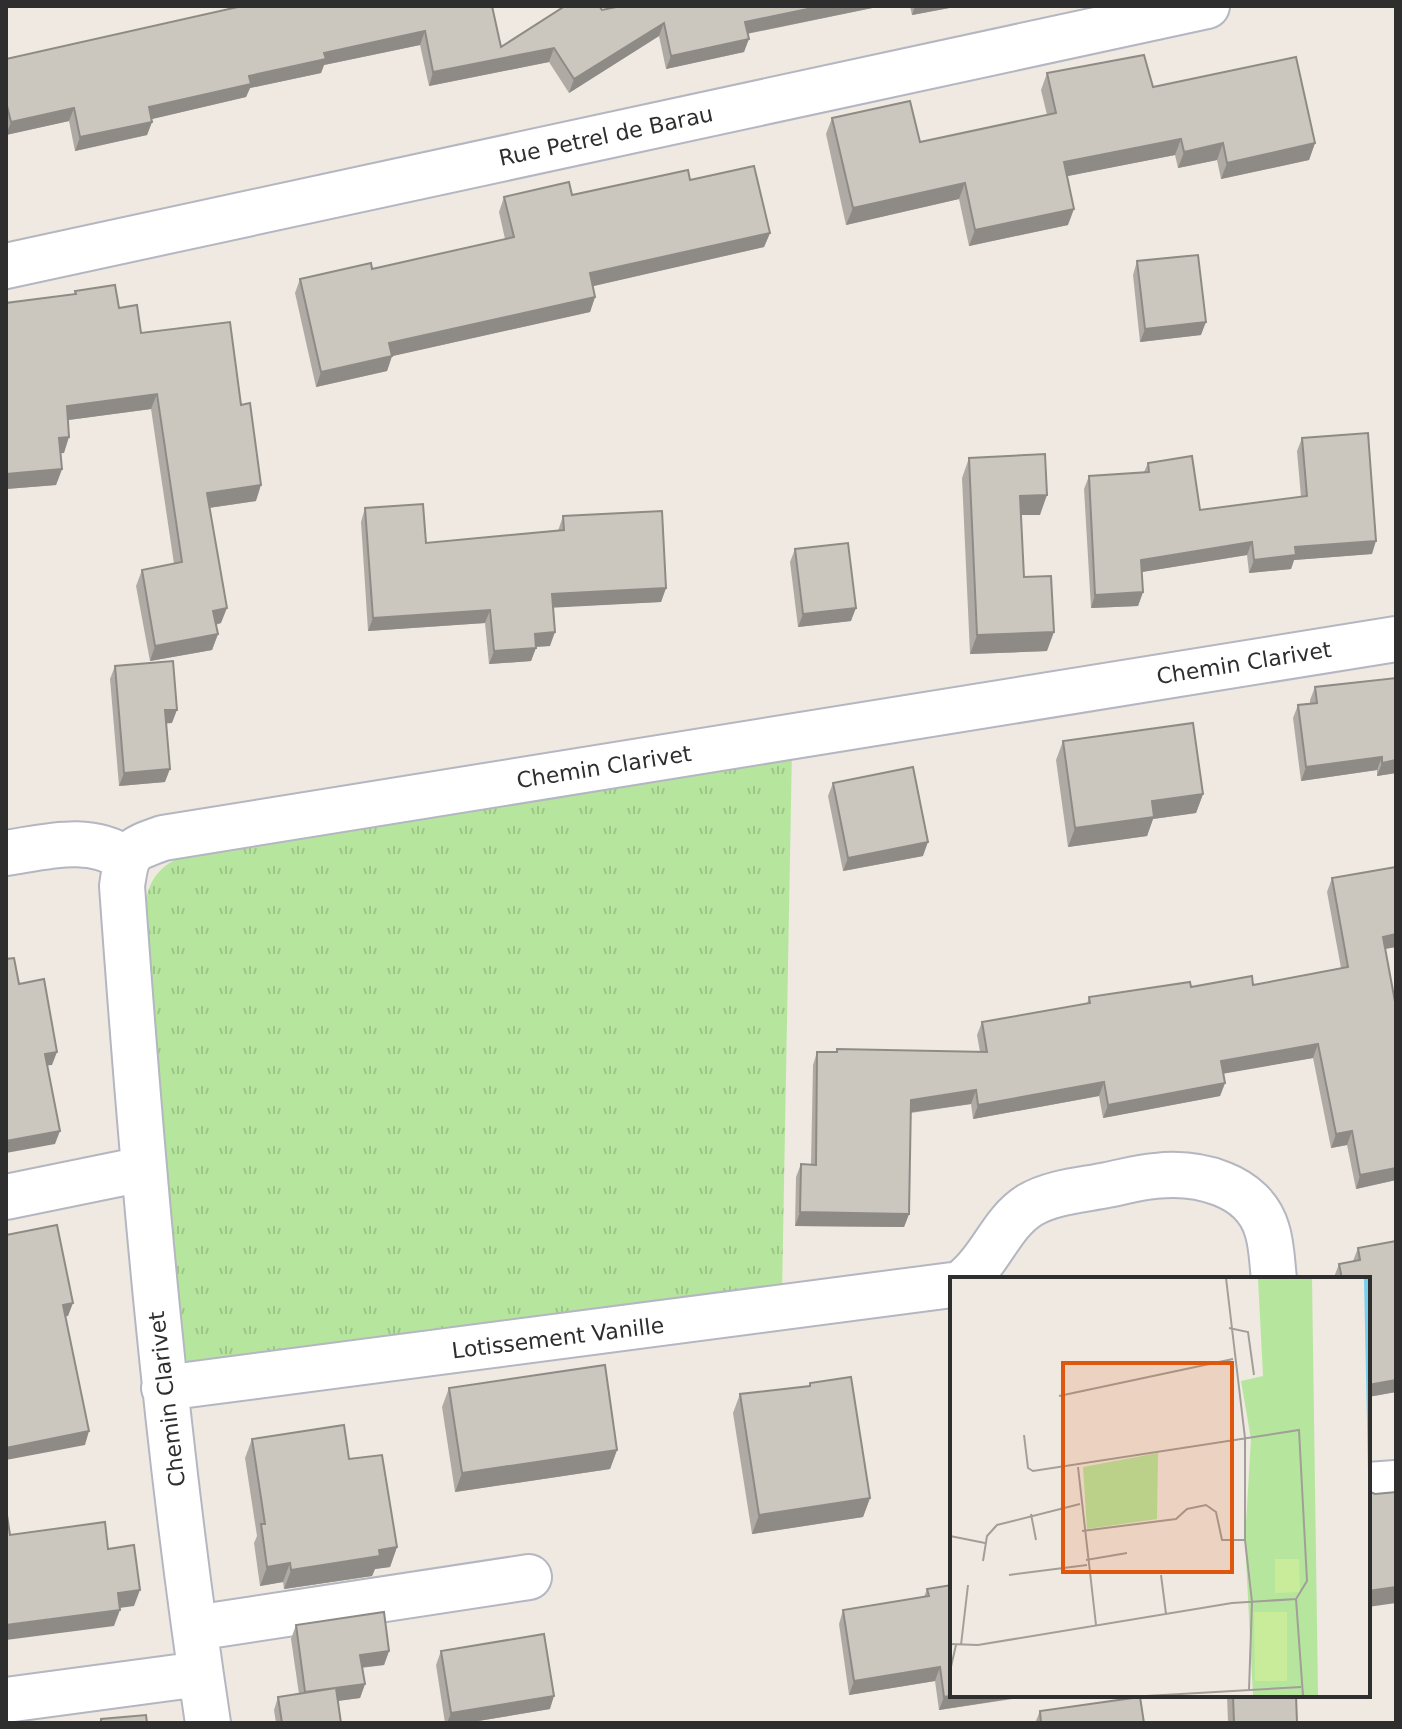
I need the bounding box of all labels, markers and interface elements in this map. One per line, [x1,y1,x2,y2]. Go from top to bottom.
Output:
street label: Rue Petrel de Barau [497,101,715,171]
street label: Chemin Clarivet [1155,637,1334,689]
street label: Chemin Clarivet [515,741,694,793]
inset map [950,1277,1370,1697]
street label: Chemin Clarivet [144,1309,190,1488]
street label: Lotissement Vanille [450,1313,666,1363]

